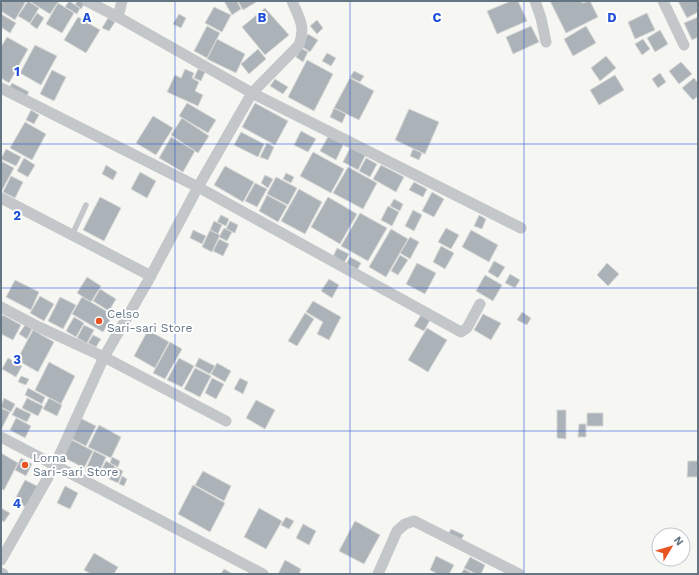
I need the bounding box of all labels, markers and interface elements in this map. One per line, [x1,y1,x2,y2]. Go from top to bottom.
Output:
text: A [83,10,92,25]
text: B [258,10,267,25]
text: C [433,10,442,25]
text: D [607,10,617,25]
text: 1 [14,64,20,79]
text: 2 [13,208,21,223]
place label: Celso Sari-sari Store [107,307,192,335]
marker: Celso Sari-sari Store [94,316,104,326]
text: 3 [13,352,21,367]
place label: Lorna Sari-sari Store [33,451,118,479]
marker: Lorna Sari-sari Store [20,460,30,470]
text: 4 [13,496,22,511]
north arrow [651,527,691,567]
text: N [671,534,686,548]

